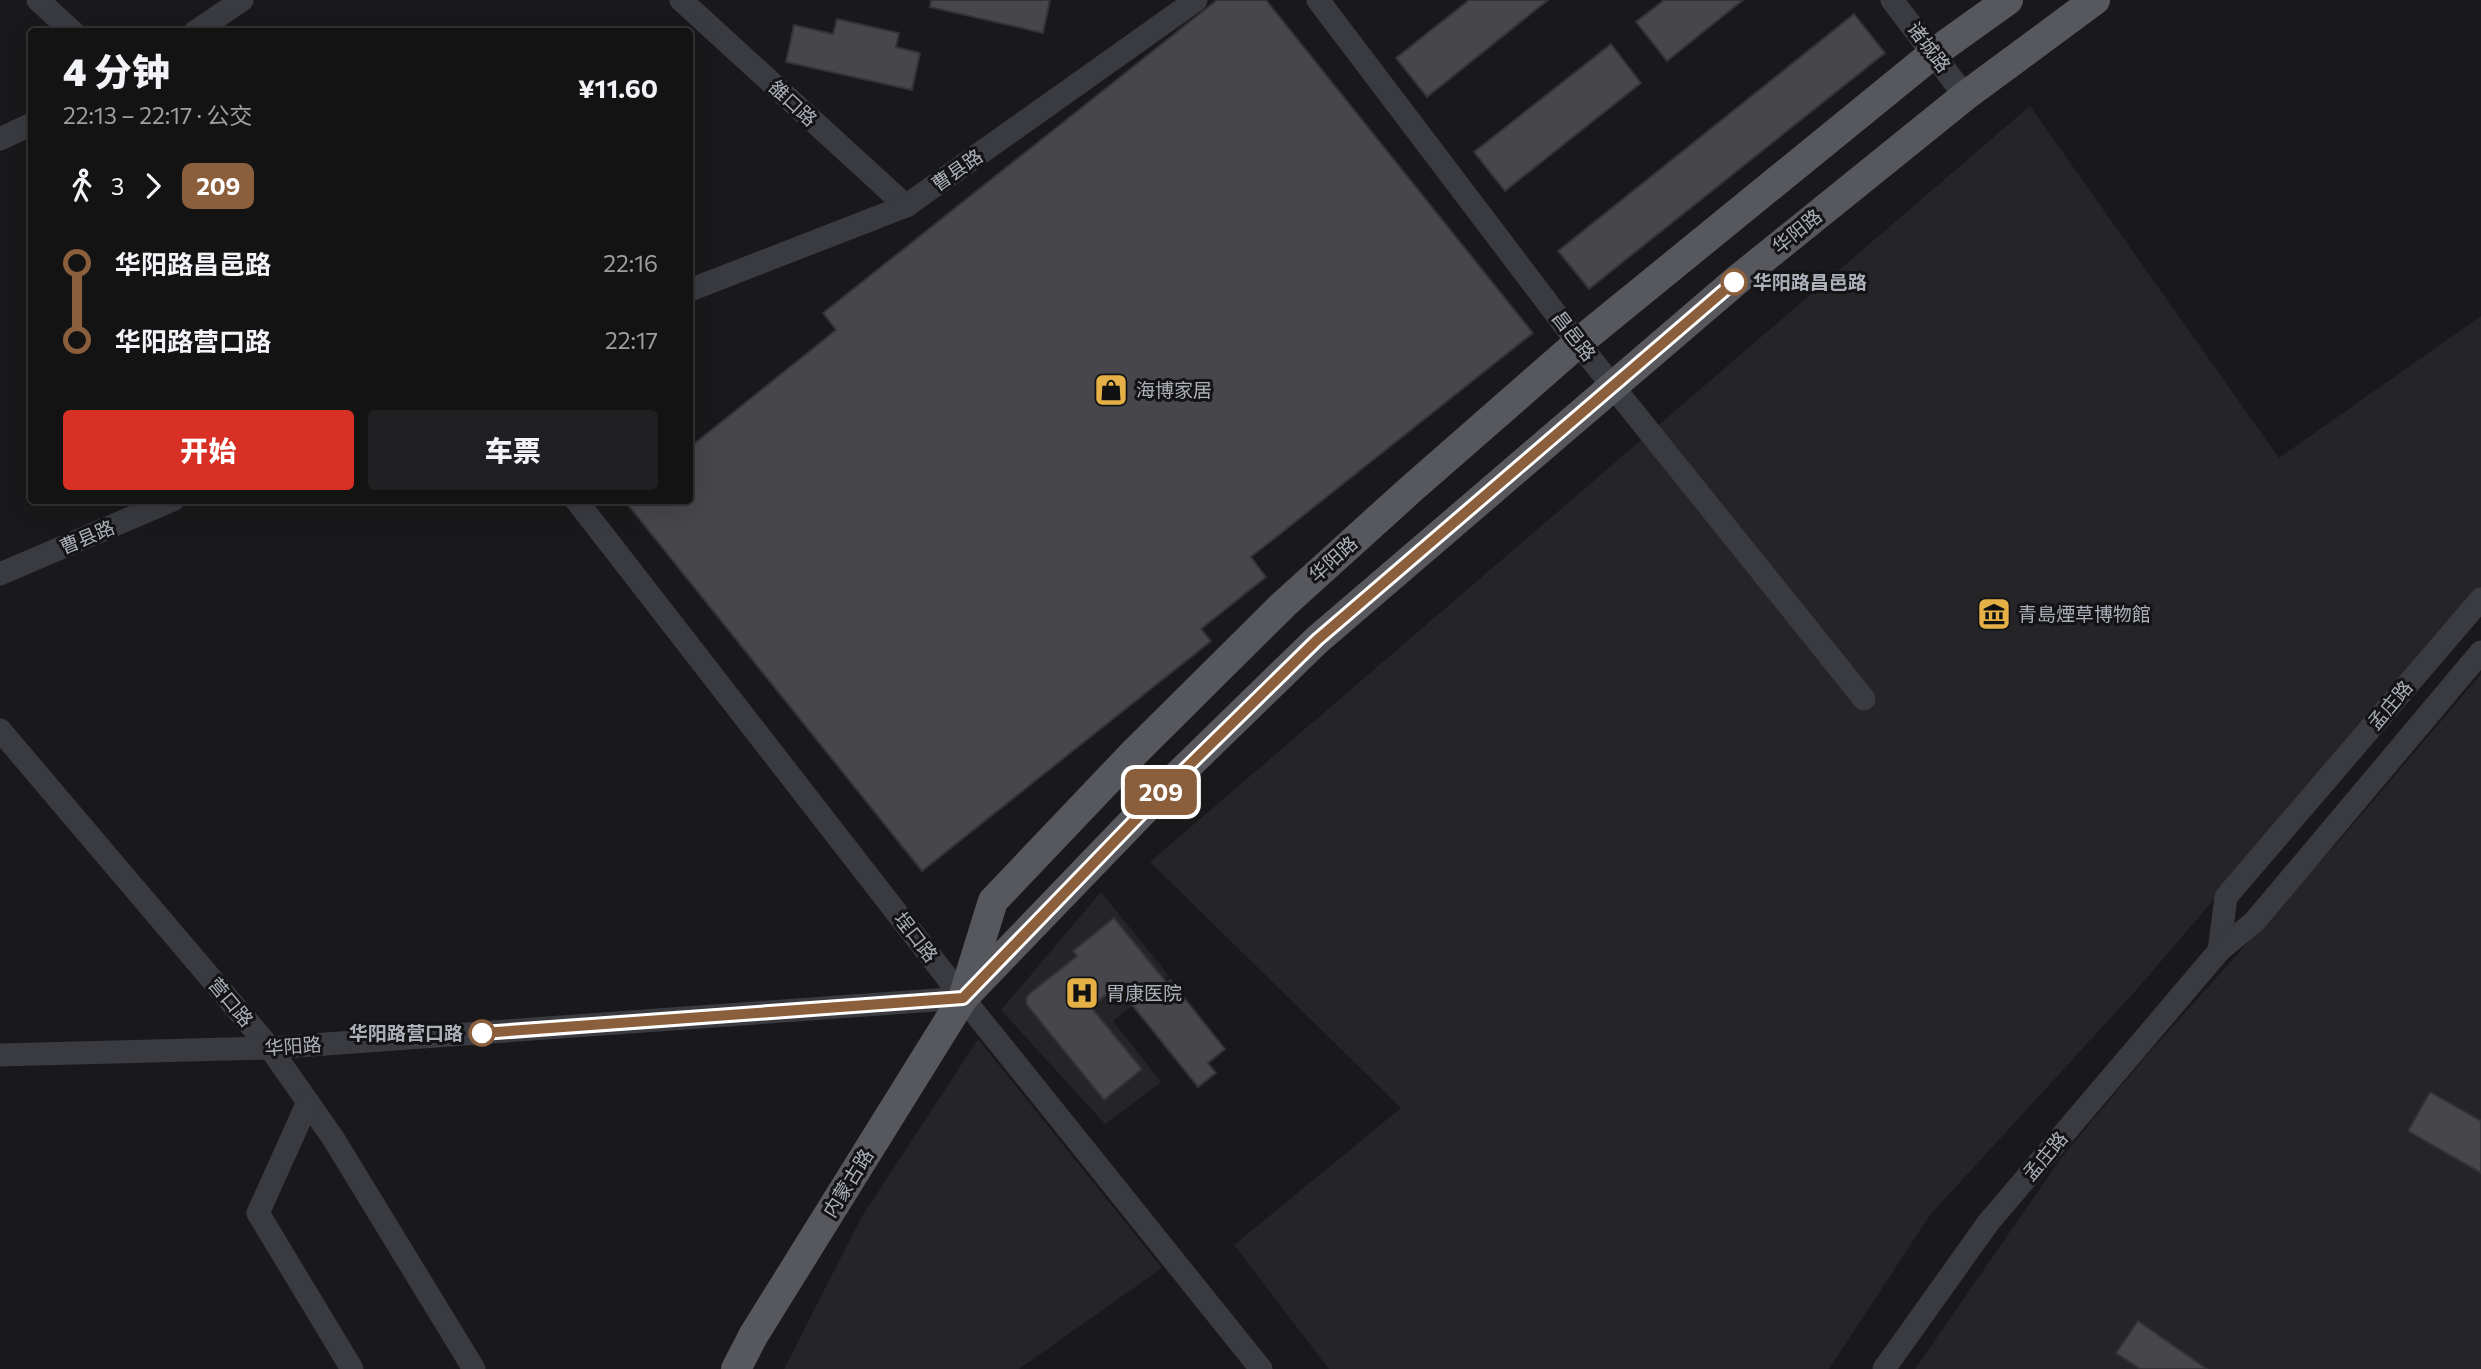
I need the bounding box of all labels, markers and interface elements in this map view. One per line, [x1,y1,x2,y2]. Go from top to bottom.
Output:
street label: 诸城路 [1903,17,1956,76]
text: 4 分钟 [63,47,170,94]
text: ¥11.60 [578,72,658,103]
street label: 雒口路 [765,75,822,130]
text: 22:13 – 22:17 · 公交 [63,101,252,129]
street label: 曹县路 [927,144,987,195]
icon: walk [63,167,101,205]
icon: forward [134,167,172,205]
text: 209 [196,171,240,200]
text: 3 [111,172,124,200]
street label: 华阳路 [1767,204,1826,257]
text: 华阳路昌邑路 [115,248,271,279]
text: 22:16 [603,249,658,277]
marker: 华阳路昌邑路 [1721,269,1747,295]
place label: 华阳路昌邑路 [1753,270,1867,293]
street label: 昌邑路 [1548,306,1601,365]
text: 华阳路营口路 [115,325,271,356]
text: 22:17 [605,326,658,354]
shop icon: 海博家居 [1092,371,1130,409]
place label: 海博家居 [1136,378,1212,401]
button: 开始 [63,410,354,490]
button: 车票 [368,410,658,490]
street label: 曹县路 [56,515,118,558]
street label: 华阳路 [1304,531,1362,586]
museum icon: 青島煙草博物館 [1975,595,2013,633]
place label: 青島煙草博物館 [2018,602,2151,625]
street label: 孟庄路 [2362,675,2417,734]
line badge: 209 [1121,769,1201,815]
text: 209 [1139,777,1183,806]
street label: 埕口路 [890,907,943,966]
street label: 营口路 [204,972,259,1031]
hospital icon: 胃康医院 [1063,974,1101,1012]
place label: 胃康医院 [1106,981,1182,1004]
marker: 华阳路营口路 [469,1020,495,1046]
place label: 华阳路营口路 [349,1021,463,1044]
street label: 华阳路 [264,1032,322,1059]
street label: 孟庄路 [2017,1126,2072,1185]
street label: 内蒙古路 [818,1144,877,1221]

